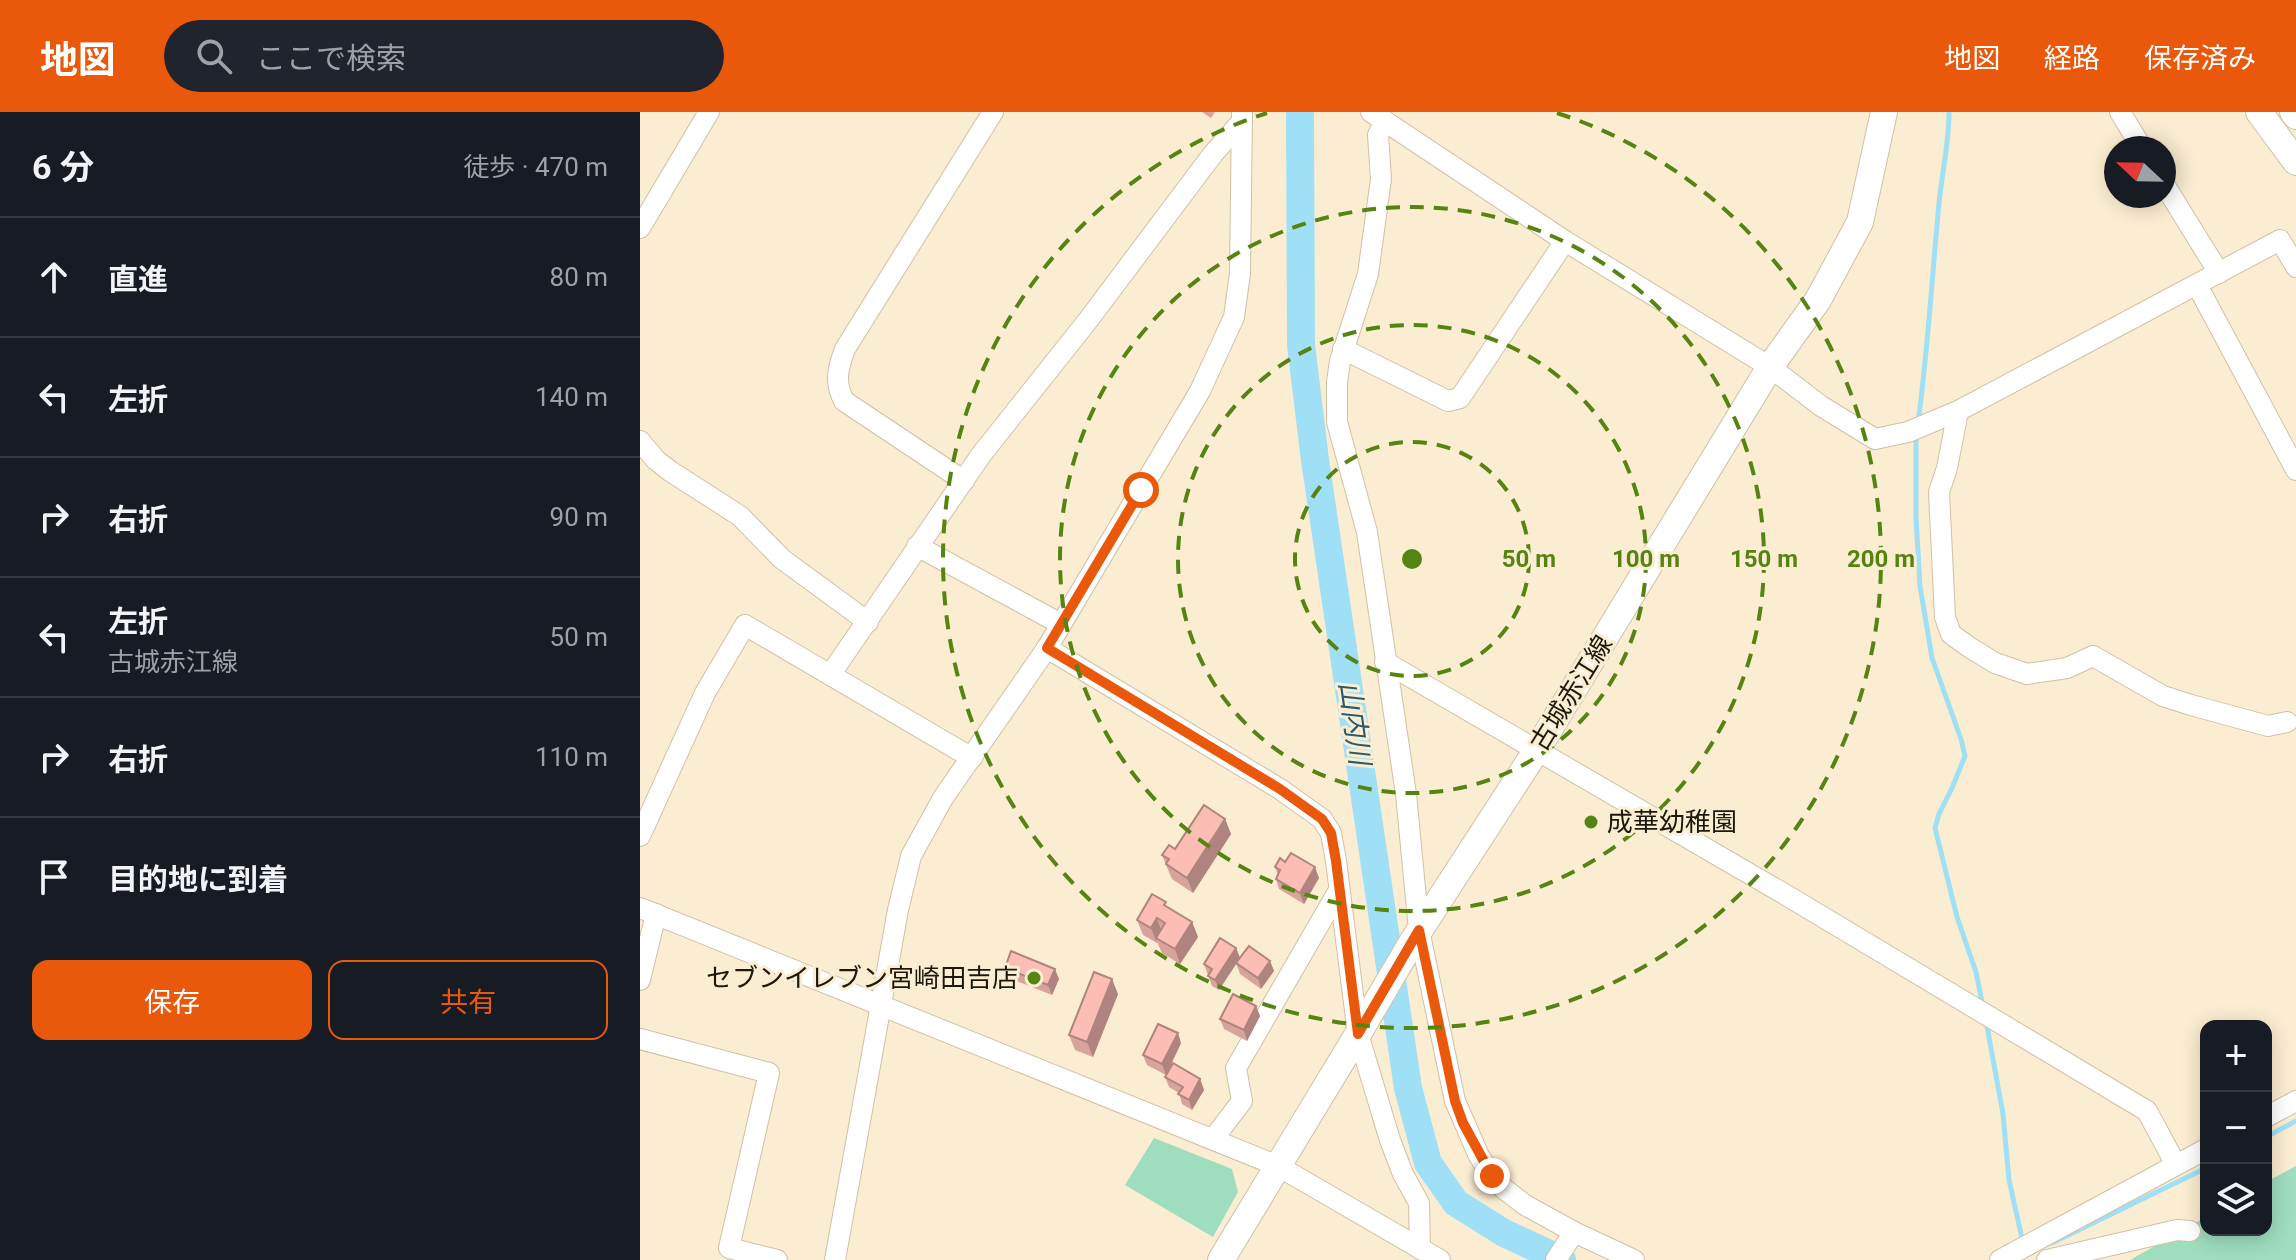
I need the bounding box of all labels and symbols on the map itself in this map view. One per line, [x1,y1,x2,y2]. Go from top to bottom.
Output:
north arrow [2104,136,2176,208]
route start [1123,472,1159,508]
centre of rings [1398,545,1426,573]
text: 50 m [1502,545,1556,573]
text: 100 m [1612,545,1680,573]
text: 150 m [1730,545,1798,573]
text: 200 m [1847,545,1915,573]
street label: 古城赤江線 [1524,630,1618,756]
water label: 山内川 [1332,679,1377,770]
place label: 成華幼稚園 [1607,807,1737,837]
marker: 成華幼稚園 [1582,813,1600,831]
place label: セブンイレブン宮崎田吉店 [706,963,1018,993]
marker: セブンイレブン宮崎田吉店 [1025,969,1043,987]
route end [1474,1158,1510,1194]

